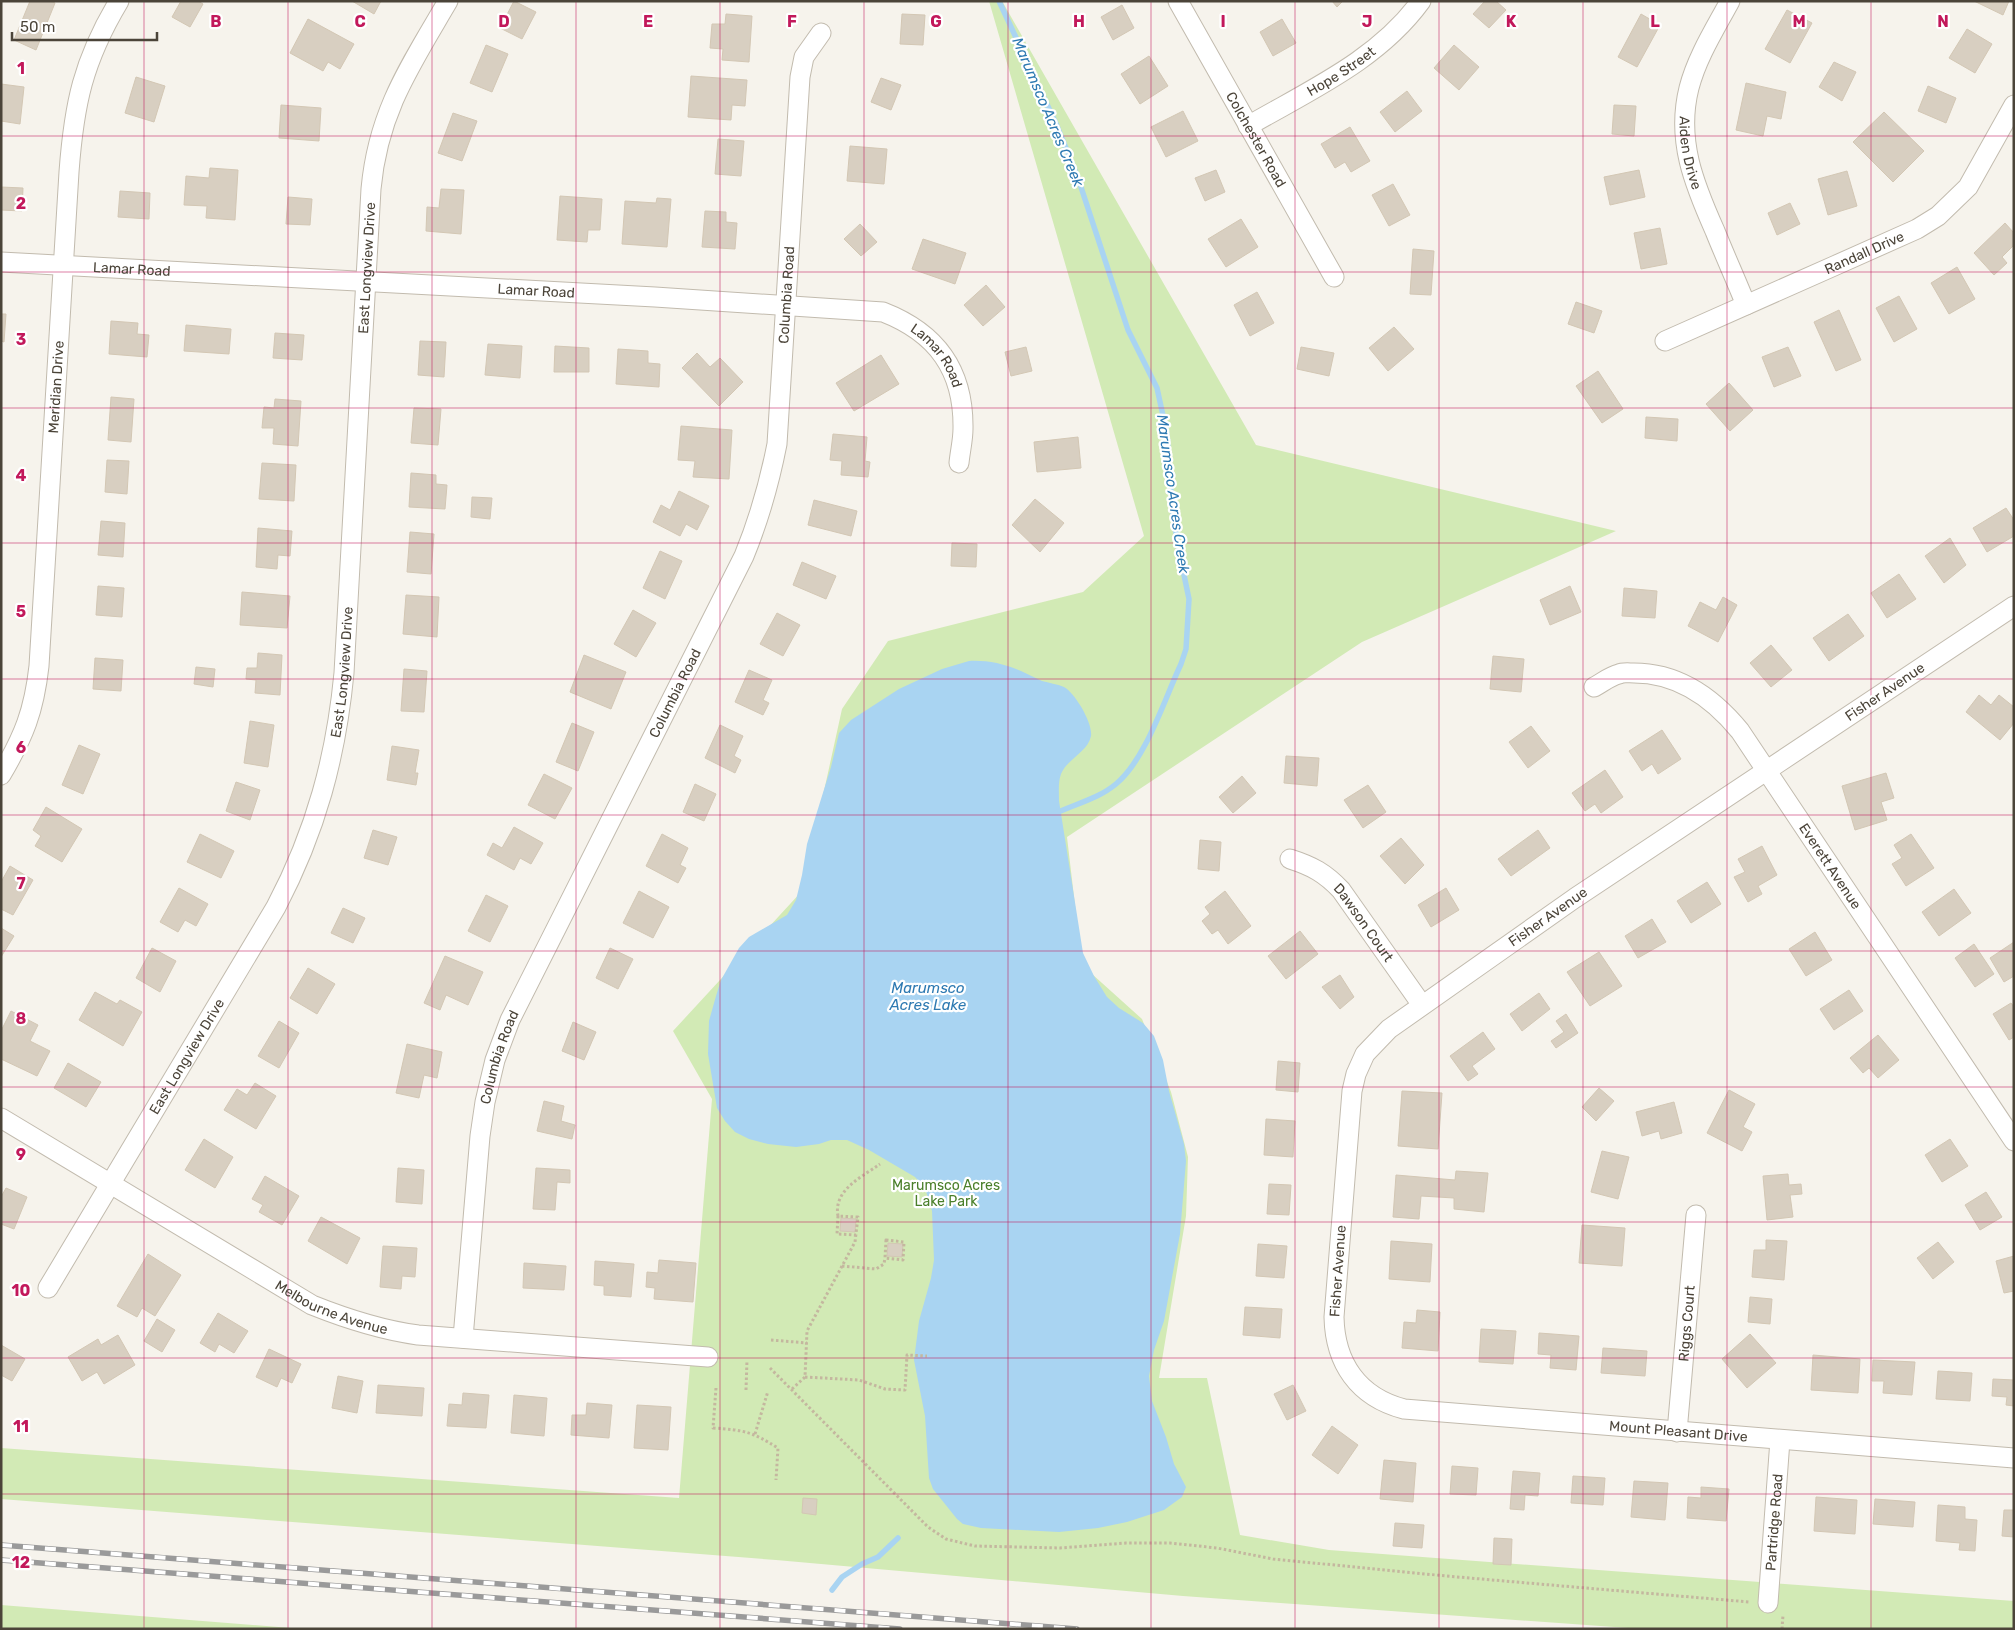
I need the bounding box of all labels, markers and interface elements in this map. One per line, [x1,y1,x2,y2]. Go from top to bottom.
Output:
scale bar [12,10,158,42]
text: B [210,12,222,31]
text: C [354,12,366,31]
text: D [498,12,510,31]
text: E [643,12,653,31]
text: F [787,12,797,31]
text: G [930,12,942,31]
text: H [1073,12,1085,31]
text: I [1220,12,1226,31]
text: J [1362,12,1372,31]
text: K [1506,12,1517,31]
text: L [1650,12,1660,31]
text: M [1792,12,1806,31]
text: N [1937,12,1949,31]
text: 50 m [20,18,55,36]
water label: Marumsco Acres Creek [1008,35,1088,190]
street label: Hope Street [1304,43,1379,100]
text: 1 [17,59,25,78]
street label: Colchester Road [1223,89,1290,190]
street label: Aiden Drive [1676,116,1706,192]
text: 2 [16,194,26,213]
street label: East Longview Drive [354,202,379,334]
street label: Randall Drive [1822,227,1907,278]
street label: Columbia Road [775,246,798,344]
street label: Lamar Road [93,258,171,280]
street label: Lamar Road [497,280,575,301]
street label: Lamar Road [908,320,966,390]
text: 3 [16,330,26,349]
street label: Meridian Drive [45,340,67,434]
water label: Marumsco Acres Creek [1153,413,1193,575]
text: 4 [16,466,27,485]
text: 5 [16,602,26,621]
street label: East Longview Drive [327,606,356,739]
street label: Columbia Road [645,646,704,741]
street label: Fisher Avenue [1842,659,1928,725]
text: 6 [16,738,26,757]
street label: Everett Avenue [1796,820,1865,912]
text: 7 [16,874,26,893]
street label: Dawson Court [1330,879,1398,965]
street label: Fisher Avenue [1505,884,1591,950]
water label: Marumsco Acres Lake [889,979,967,1014]
street label: East Longview Drive [146,995,228,1117]
street label: Columbia Road [476,1007,522,1106]
text: 8 [16,1009,27,1028]
text: 9 [16,1145,26,1164]
park label: Marumsco Acres Lake Park [892,1177,1000,1210]
street label: Fisher Avenue [1326,1224,1350,1318]
street label: Melbourne Avenue [272,1276,390,1338]
text: 10 [12,1281,31,1300]
street label: Riggs Court [1675,1284,1698,1362]
text: 11 [13,1417,29,1436]
street label: Mount Pleasant Drive [1609,1417,1748,1445]
street label: Partridge Road [1762,1473,1786,1571]
text: 12 [12,1553,30,1572]

